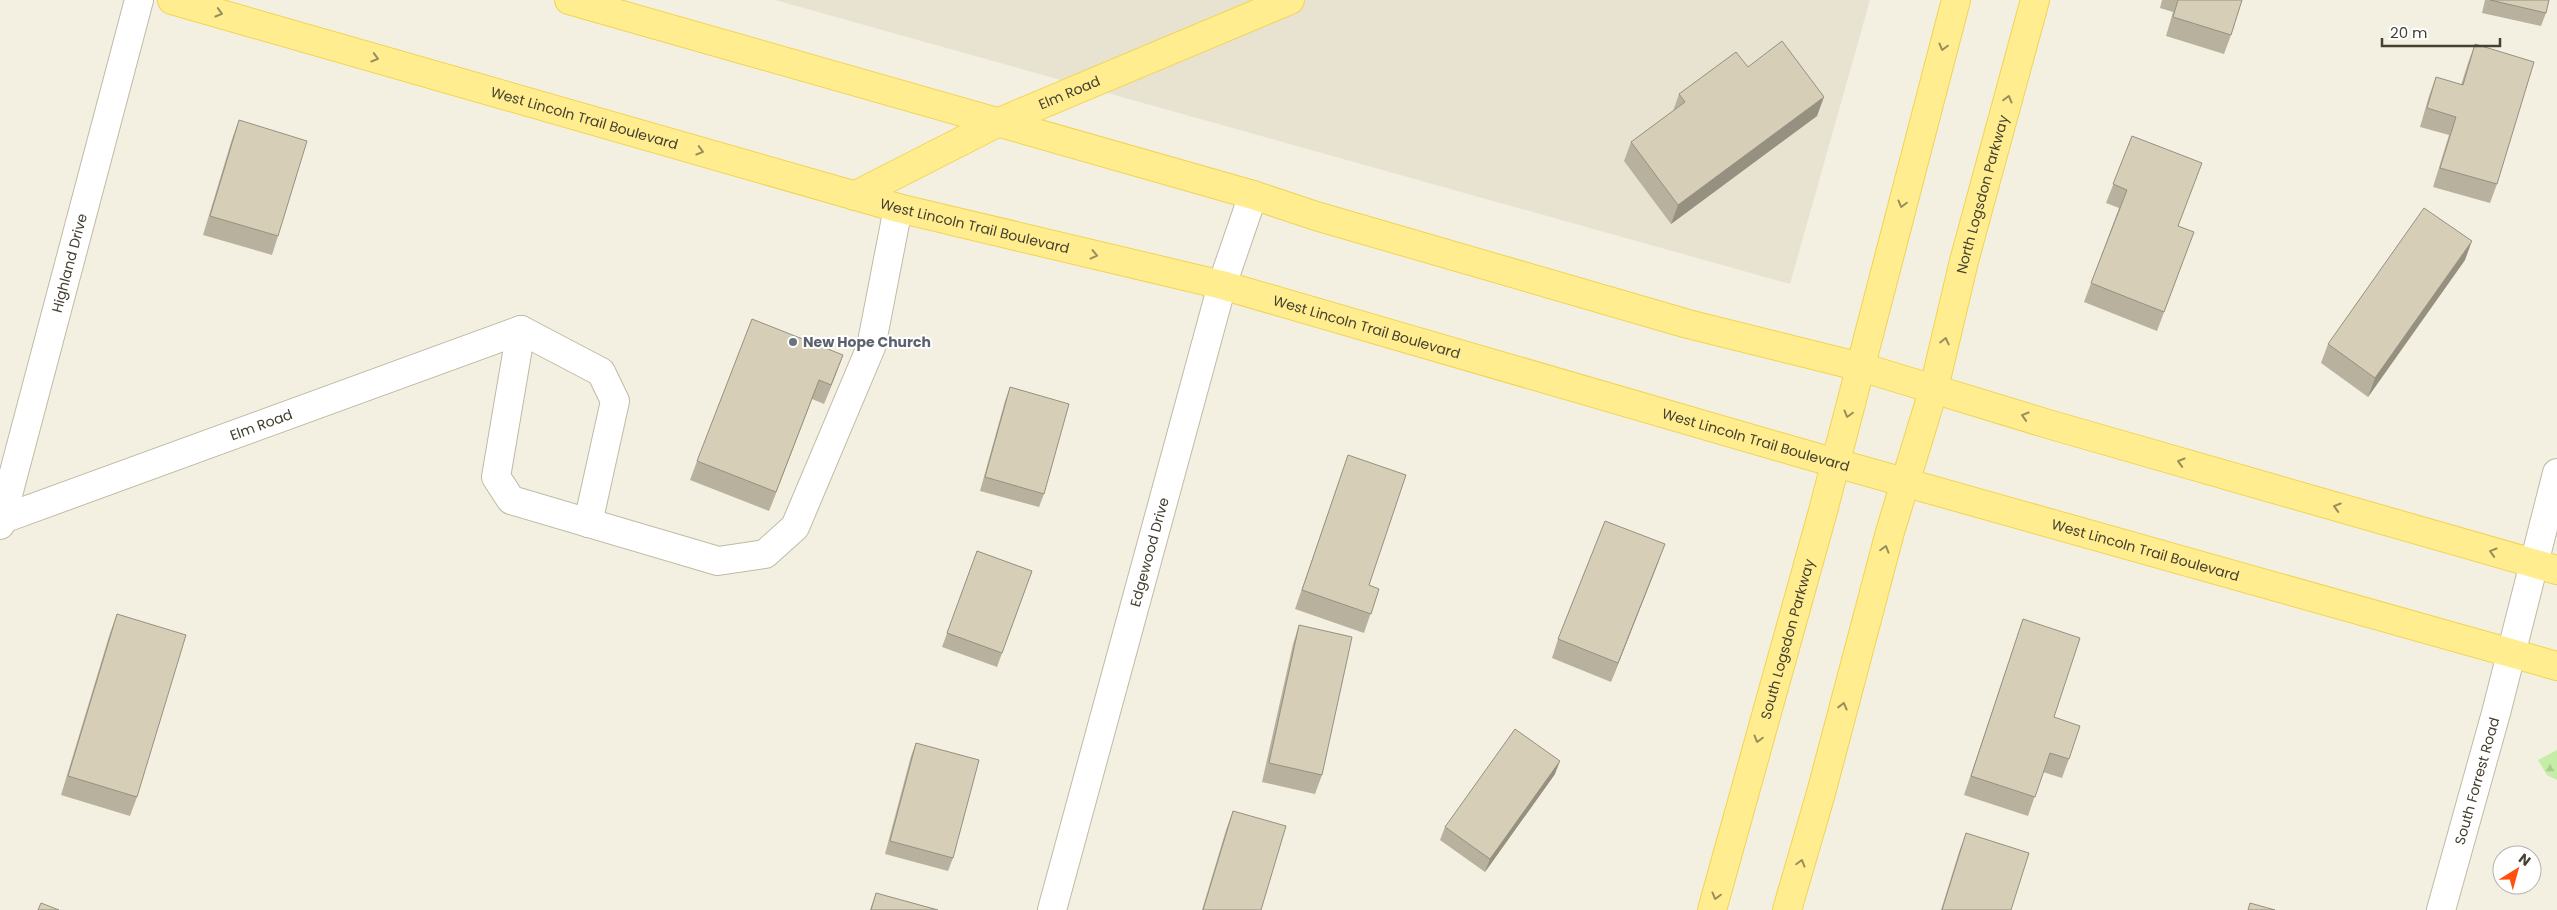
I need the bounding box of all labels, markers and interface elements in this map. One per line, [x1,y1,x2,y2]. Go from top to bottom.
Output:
one-way arrow [215,8,223,18]
scale bar [2382,15,2500,47]
text: 20 m [2390,22,2428,43]
one-way arrow [1938,43,1949,52]
one-way arrow [371,53,379,63]
street label: Elm Road [1035,71,1103,114]
street label: West Lincoln Trail Boulevard [488,82,681,155]
one-way arrow [2002,94,2013,103]
street label: North Logsdon Parkway [1951,113,2013,276]
one-way arrow [695,146,703,156]
street label: West Lincoln Trail Boulevard [878,193,1071,258]
one-way arrow [1897,200,1907,208]
street label: Highland Drive [47,211,92,315]
one-way arrow [1089,249,1098,260]
street label: West Lincoln Trail Boulevard [1271,290,1463,364]
place label: New Hope Church [803,332,931,352]
marker: New Hope Church [787,336,799,348]
one-way arrow [1939,336,1950,345]
street label: West Lincoln Trail Boulevard [1660,403,1852,476]
street label: Elm Road [227,404,295,445]
one-way arrow [1844,410,1854,418]
one-way arrow [2021,412,2030,422]
one-way arrow [2177,457,2186,467]
street label: Edgewood Drive [1125,495,1174,609]
one-way arrow [2334,502,2342,512]
street label: West Lincoln Trail Boulevard [2049,514,2242,586]
one-way arrow [1879,546,1889,554]
one-way arrow [2490,547,2498,557]
street label: South Logsdon Parkway [1755,557,1819,722]
one-way arrow [1837,702,1848,711]
street label: South Forrest Road [2450,715,2504,847]
one-way arrow [1754,735,1764,743]
north arrow [2492,845,2542,895]
text: N [2515,848,2535,871]
one-way arrow [1795,860,1805,868]
one-way arrow [1711,892,1721,900]

